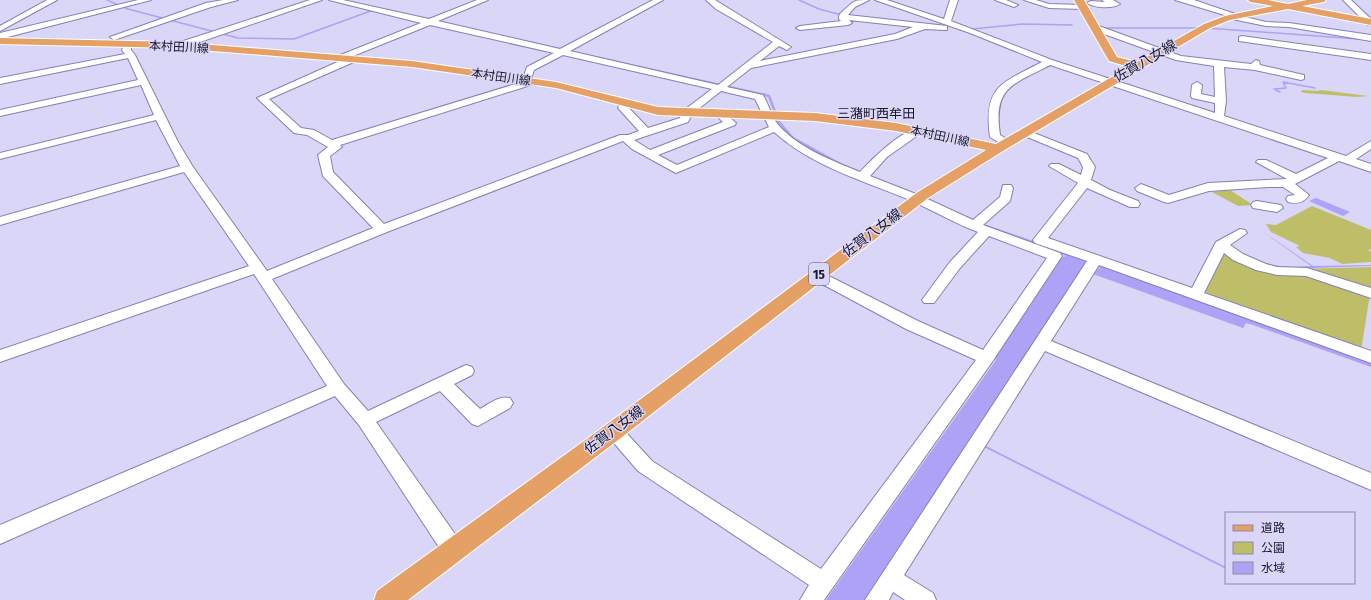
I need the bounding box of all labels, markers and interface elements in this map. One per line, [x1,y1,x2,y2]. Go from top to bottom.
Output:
street label: 佐賀八女線 [1110,36,1180,86]
street label: 本村田川線 [149,38,209,56]
street label: 本村田川線 [470,66,532,88]
district label: 三潴町西牟田 [837,106,915,121]
street label: 本村田川線 [909,123,971,149]
street label: 佐賀八女線 [839,205,905,261]
road number: 15 [809,263,829,285]
street label: 佐賀八女線 [581,402,647,458]
legend [1225,512,1355,584]
text: 道路 [1261,521,1285,535]
text: 公園 [1261,541,1285,555]
text: 水域 [1261,561,1285,575]

